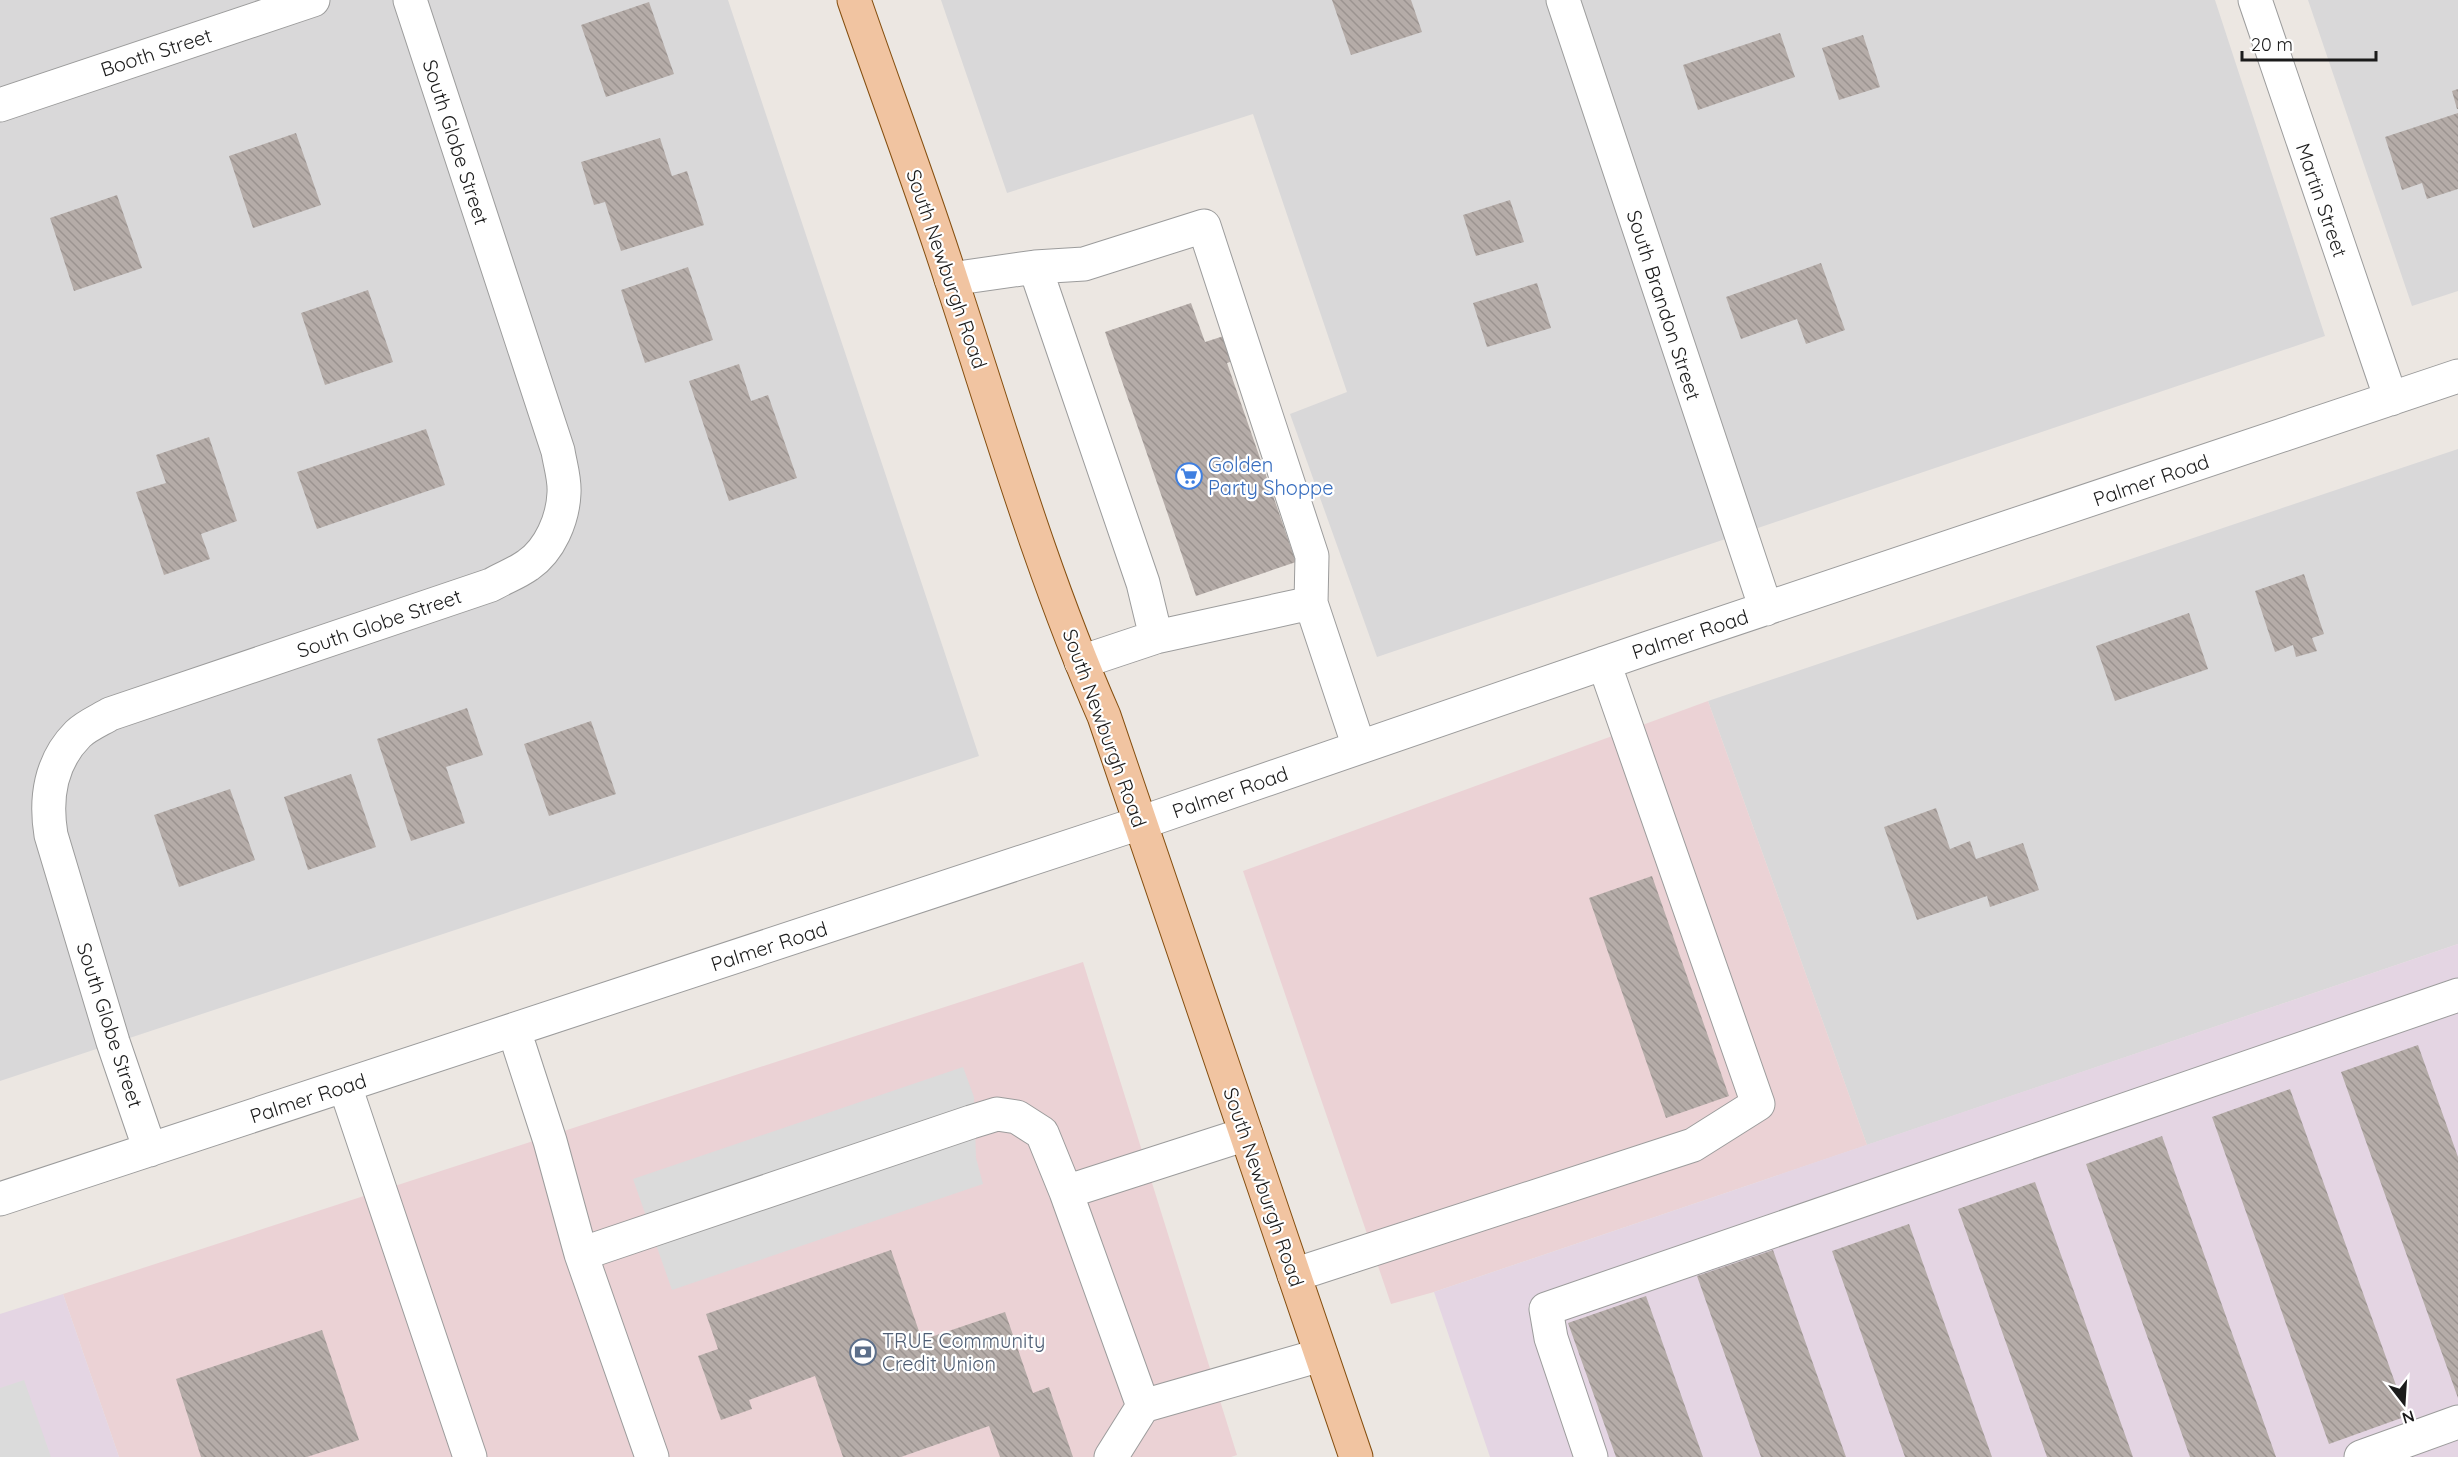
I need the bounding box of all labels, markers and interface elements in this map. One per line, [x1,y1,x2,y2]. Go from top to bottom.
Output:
street label: Booth Street [97,22,215,82]
scale bar [2242,24,2376,62]
text: 20 m [2251,33,2293,56]
street label: South Globe Street [418,56,495,228]
street label: Martin Street [2291,140,2353,261]
street label: South Newburgh Road [901,166,993,372]
street label: South Brandon Street [1621,207,1707,403]
street label: Palmer Road [2090,449,2212,511]
place label: Golden Party Shoppe [1208,452,1333,500]
supermarket icon: Golden Party Shoppe [1174,461,1204,491]
street label: South Globe Street [294,583,465,663]
street label: Palmer Road [1629,603,1751,665]
street label: South Newburgh Road [1058,626,1152,830]
street label: Palmer Road [1169,761,1291,823]
street label: Palmer Road [708,915,830,977]
street label: South Globe Street [72,939,149,1111]
street label: Palmer Road [247,1067,369,1129]
street label: South Newburgh Road [1218,1084,1310,1290]
place label: TRUE Community Credit Union [882,1328,1045,1376]
bank icon: TRUE Community Credit Union [848,1337,878,1367]
north arrow [2374,1373,2434,1433]
text: N [2400,1406,2417,1429]

